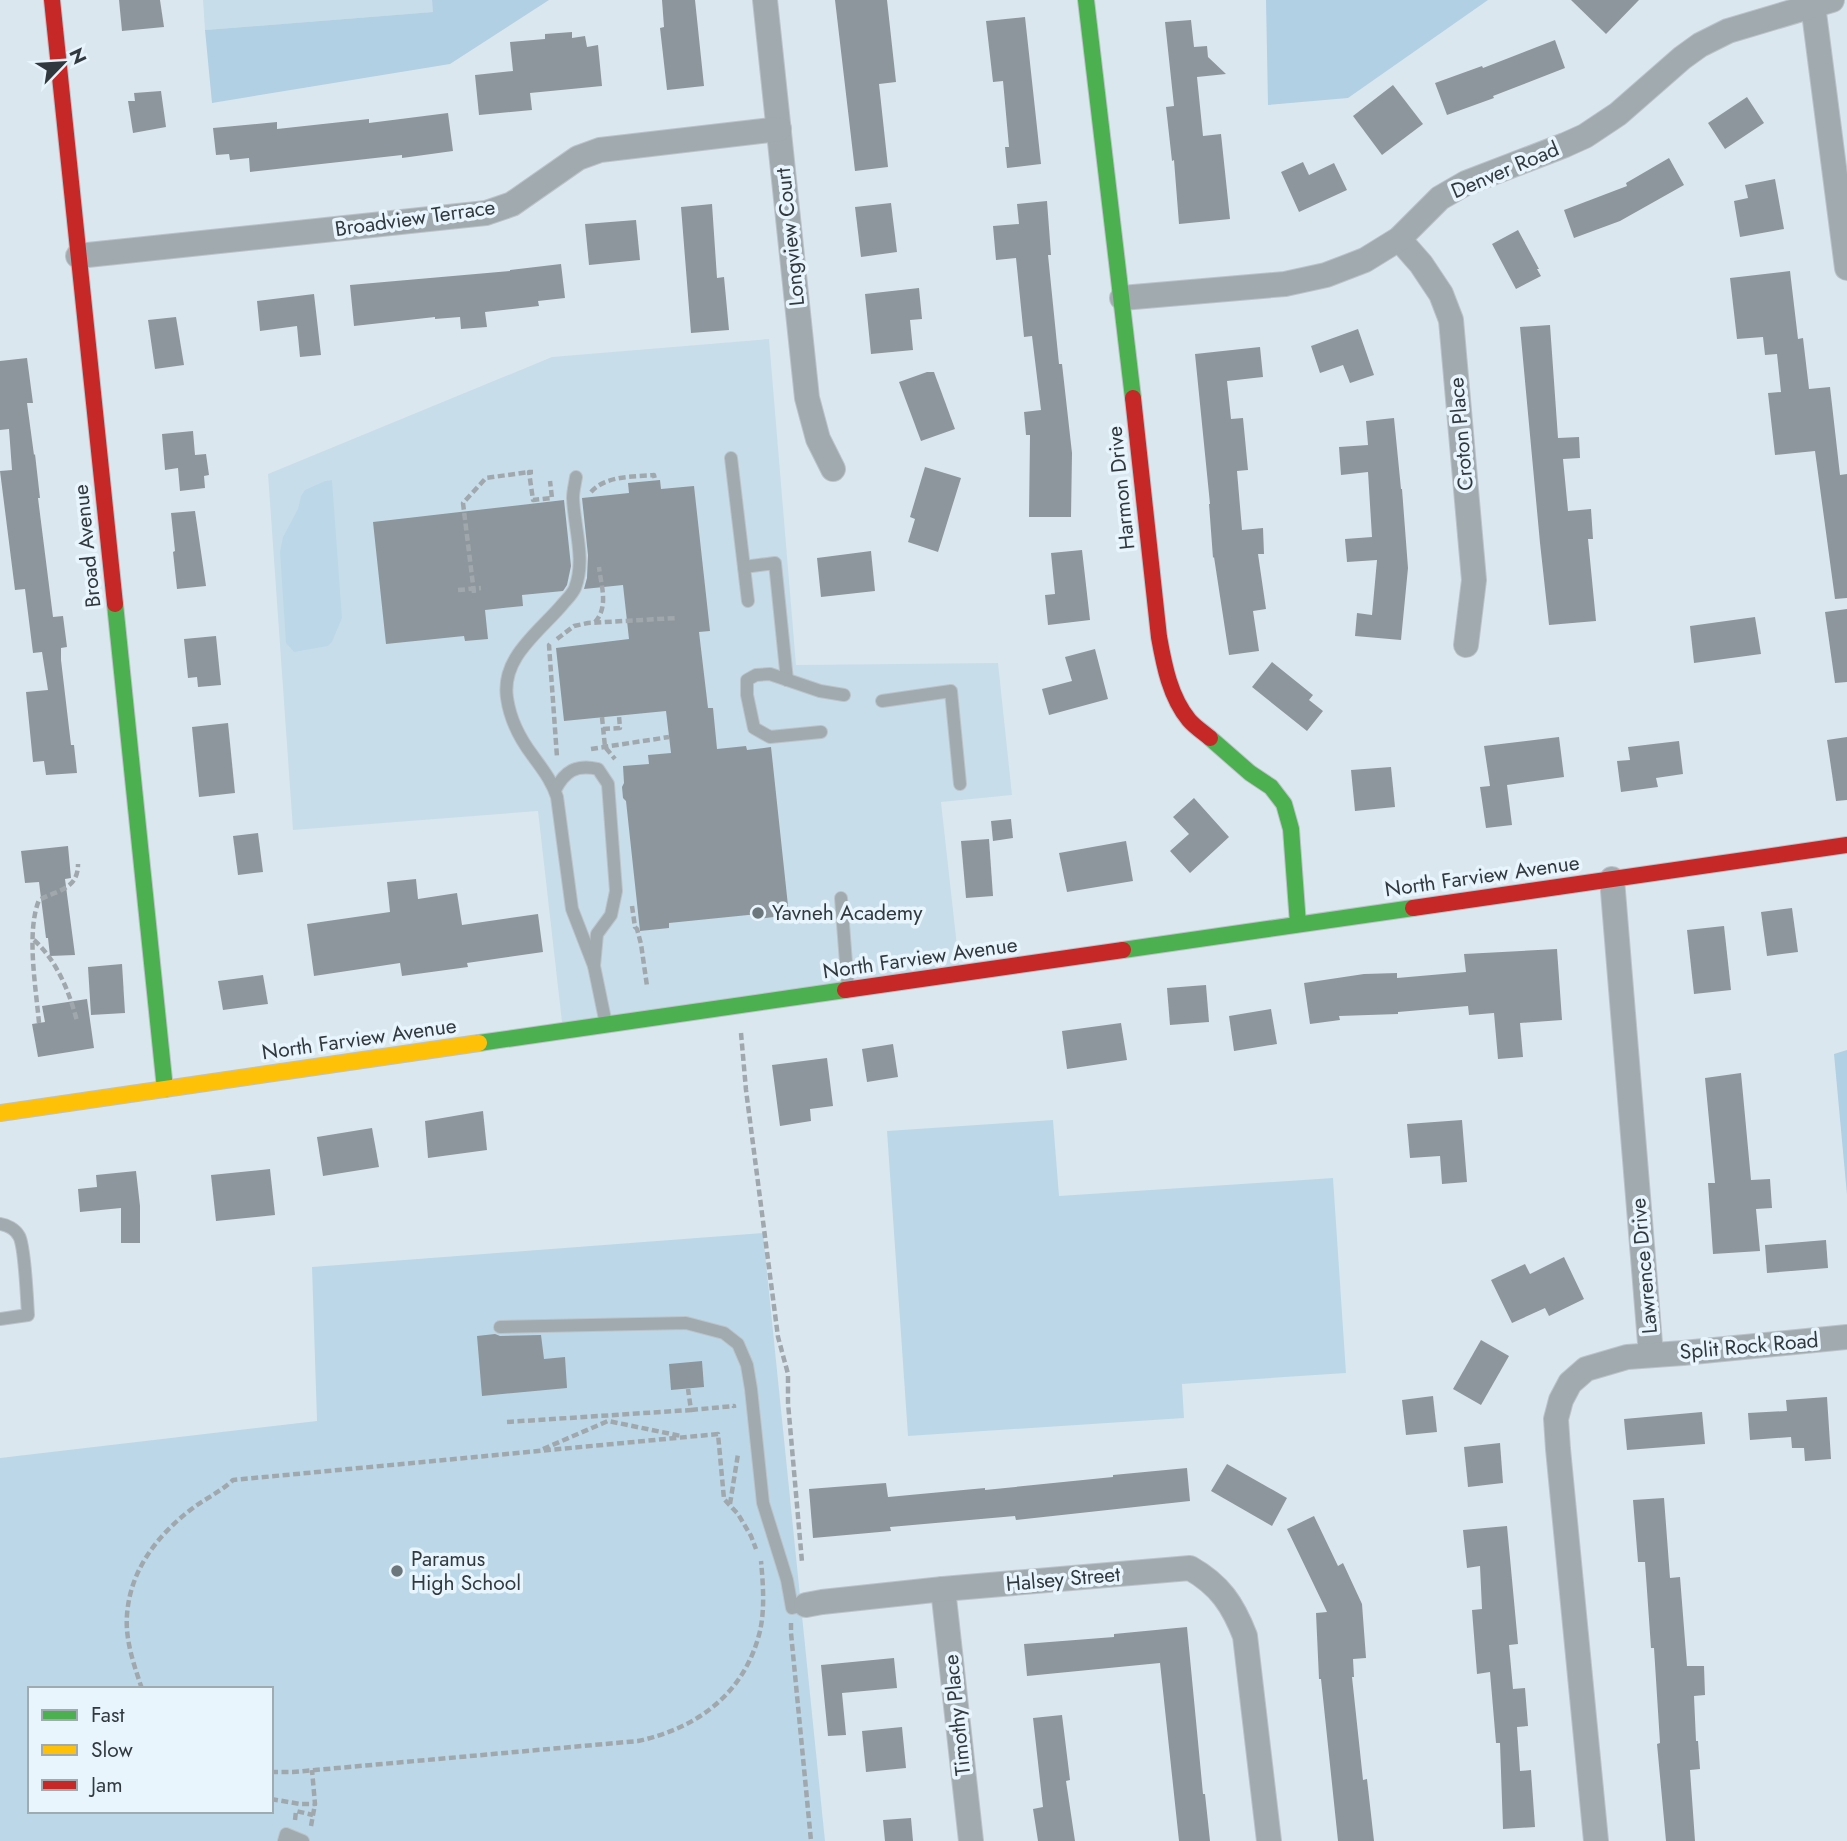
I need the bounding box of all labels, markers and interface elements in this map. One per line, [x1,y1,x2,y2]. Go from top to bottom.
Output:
north arrow [28,28,98,98]
text: N [63,43,93,69]
street label: Denver Road [1446,134,1564,206]
street label: Longview Court [768,166,812,308]
street label: Broadview Terrace [333,192,497,244]
street label: Croton Place [1441,376,1481,492]
street label: Harmon Drive [1100,425,1142,551]
street label: Broad Avenue [66,483,108,609]
street label: North Farview Avenue [1383,847,1581,905]
place label: Yavneh Academy [772,898,923,928]
marker: Yavneh Academy [750,905,766,921]
street label: North Farview Avenue [821,929,1019,987]
street label: North Farview Avenue [260,1010,458,1068]
street label: Lawrence Drive [1623,1197,1665,1335]
street label: Split Rock Road [1678,1325,1820,1367]
place label: Paramus High School [411,1544,521,1598]
street label: Halsey Street [1005,1559,1121,1599]
marker: Paramus High School [389,1563,405,1579]
street label: Timothy Place [936,1653,978,1777]
legend [28,1687,273,1813]
text: Fast [91,1700,124,1730]
text: Slow [91,1735,133,1765]
text: Jam [88,1770,123,1800]

